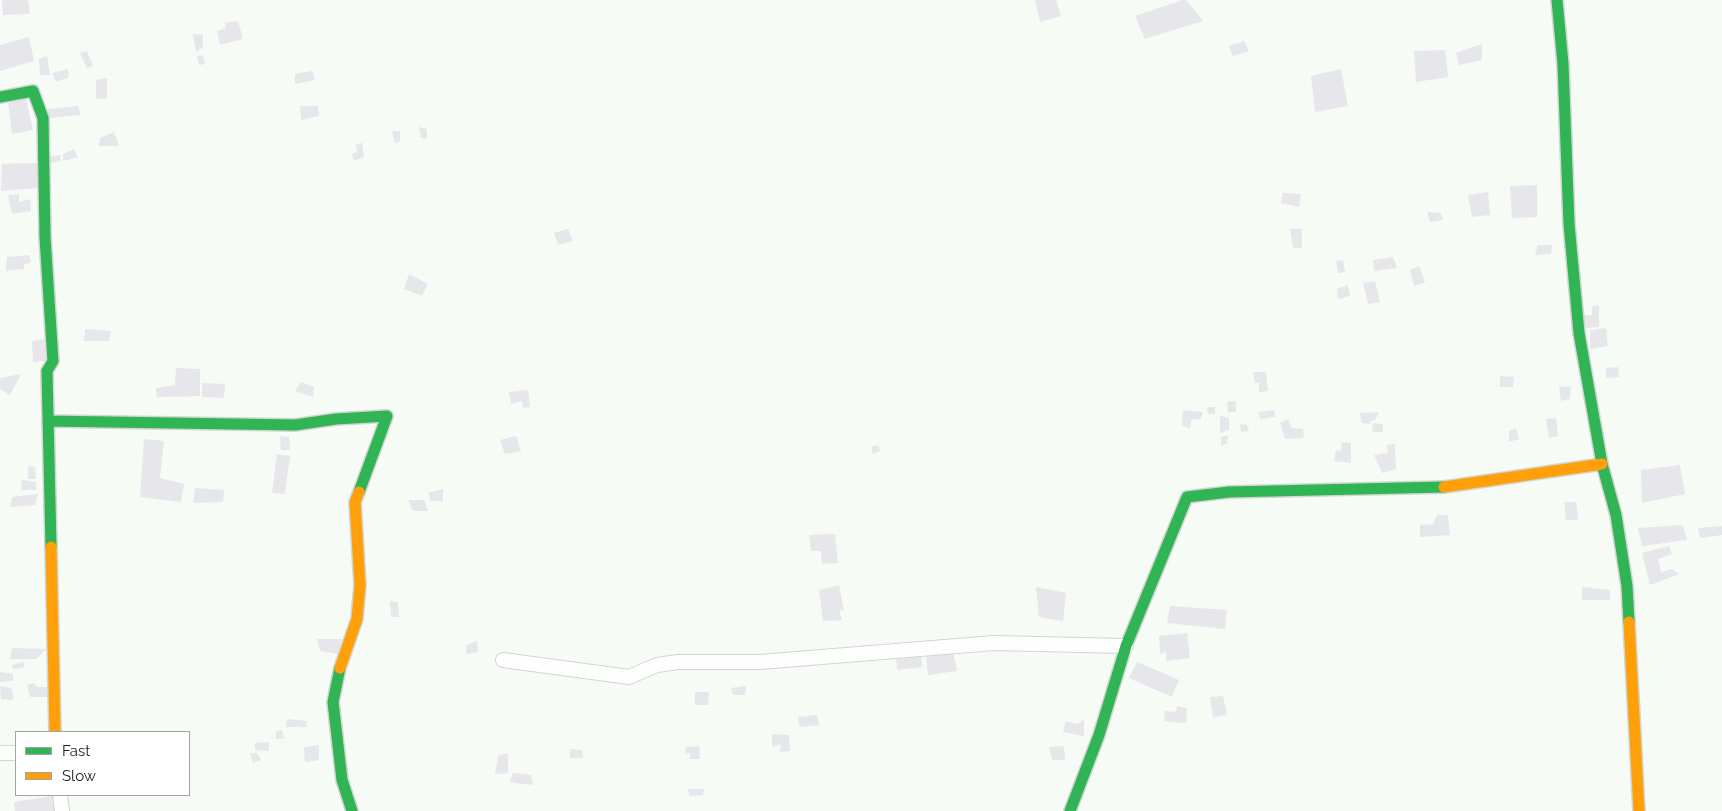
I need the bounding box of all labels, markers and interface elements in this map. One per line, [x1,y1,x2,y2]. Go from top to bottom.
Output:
legend [15,731,190,796]
text: Fast [62,742,90,760]
text: Slow [62,767,96,785]

